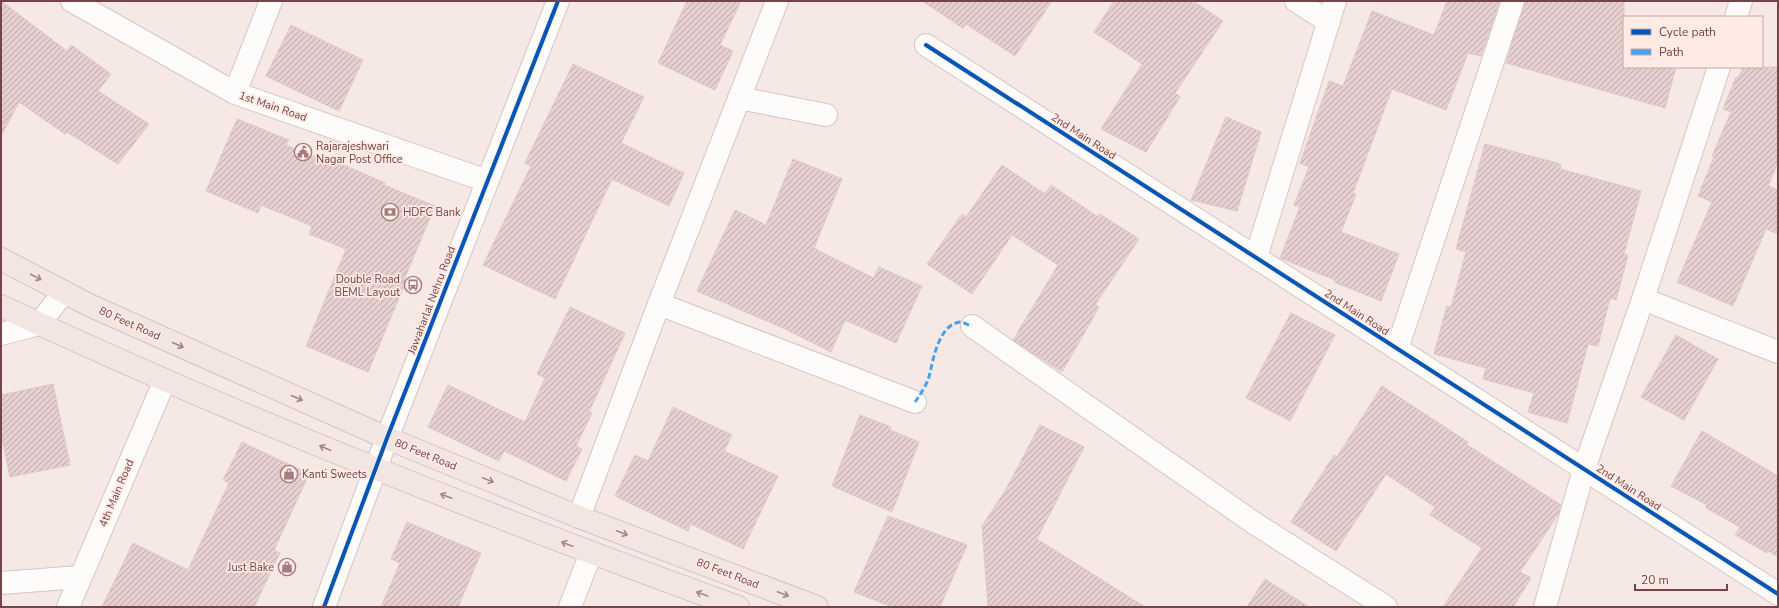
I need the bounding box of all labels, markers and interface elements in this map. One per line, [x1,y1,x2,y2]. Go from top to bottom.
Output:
legend [1623,16,1763,68]
text: Cycle path [1659,24,1716,40]
text: Path [1659,44,1684,60]
street label: 1st Main Road [237,88,309,125]
street label: 2nd Main Road [1048,110,1119,163]
place label: Rajarajeshwari Nagar Post Office [316,139,403,167]
public building icon: Rajarajeshwari Nagar Post Office [293,142,313,162]
bank icon: HDFC Bank [380,202,400,222]
place label: HDFC Bank [403,205,461,220]
street label: Jawaharlal Nehru Road [404,244,459,357]
place label: Double Road BEML Layout [334,272,400,300]
one-way arrow [29,274,41,281]
bus stop icon: Double Road BEML Layout [403,275,423,295]
street label: 2nd Main Road [1321,286,1392,339]
street label: 80 Feet Road [97,303,163,344]
one-way arrow [172,342,184,349]
one-way arrow [290,395,302,402]
street label: 80 Feet Road [392,435,459,474]
one-way arrow [320,443,332,451]
street label: 4th Main Road [95,457,137,529]
street label: 2nd Main Road [1593,461,1664,514]
shop icon: Kanti Sweets [279,464,299,484]
place label: Kanti Sweets [302,467,367,482]
one-way arrow [482,476,494,484]
one-way arrow [440,492,452,500]
one-way arrow [616,529,628,537]
one-way arrow [561,539,573,547]
street label: 80 Feet Road [694,555,761,592]
shop icon: Just Bake [277,557,297,577]
place label: Just Bake [227,560,274,575]
scale bar [1635,566,1727,592]
text: 20 m [1641,572,1669,588]
one-way arrow [696,589,708,597]
one-way arrow [777,590,789,598]

